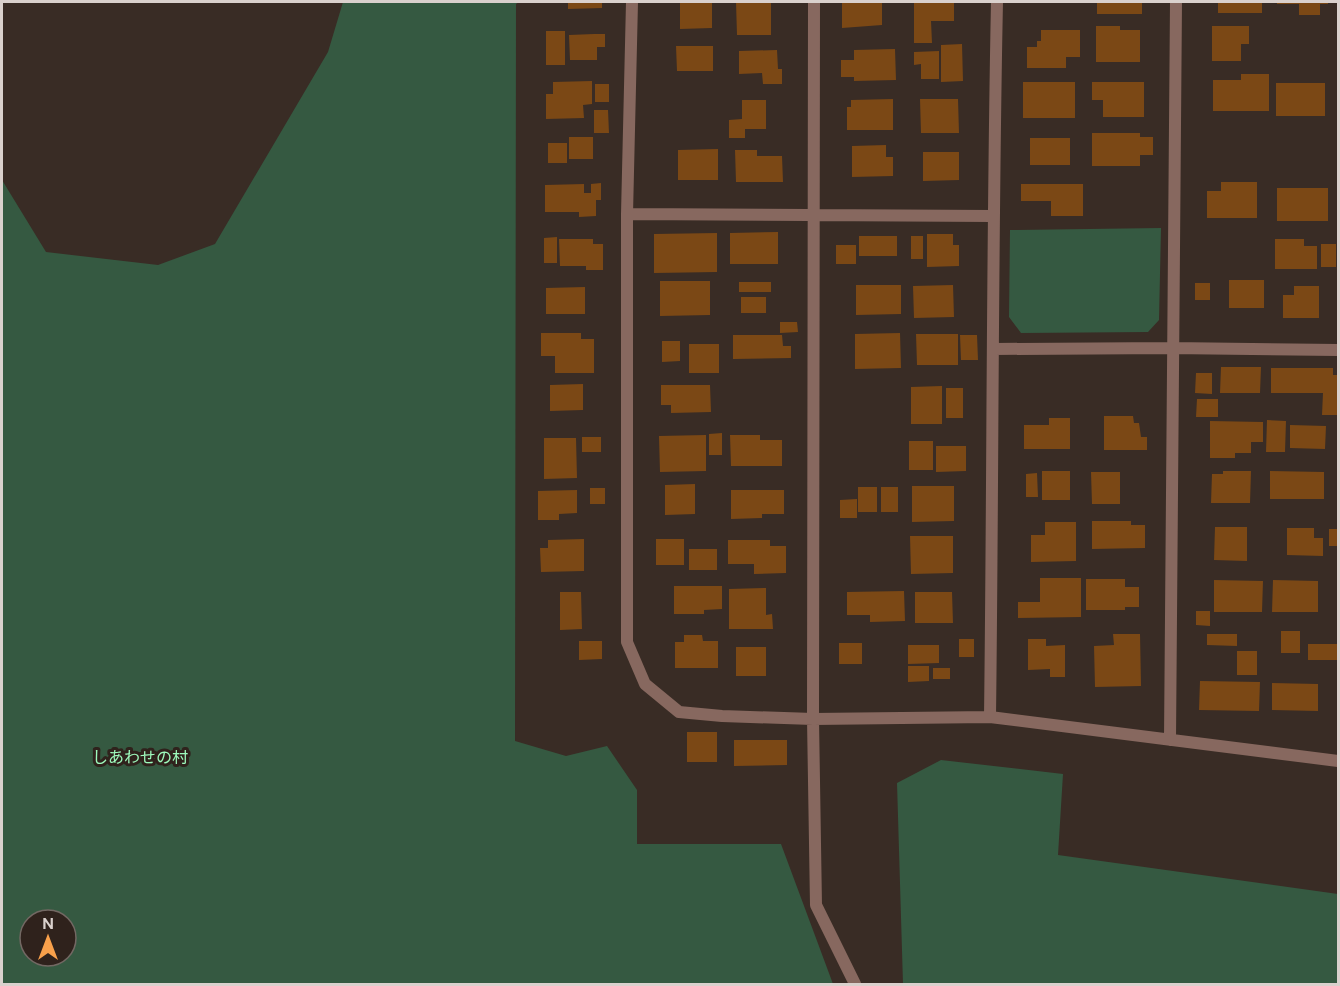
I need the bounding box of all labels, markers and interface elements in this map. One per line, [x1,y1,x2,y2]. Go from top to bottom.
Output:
park label: しあわせの村 [92,747,188,768]
north arrow [18,908,78,968]
text: N [42,913,54,934]

